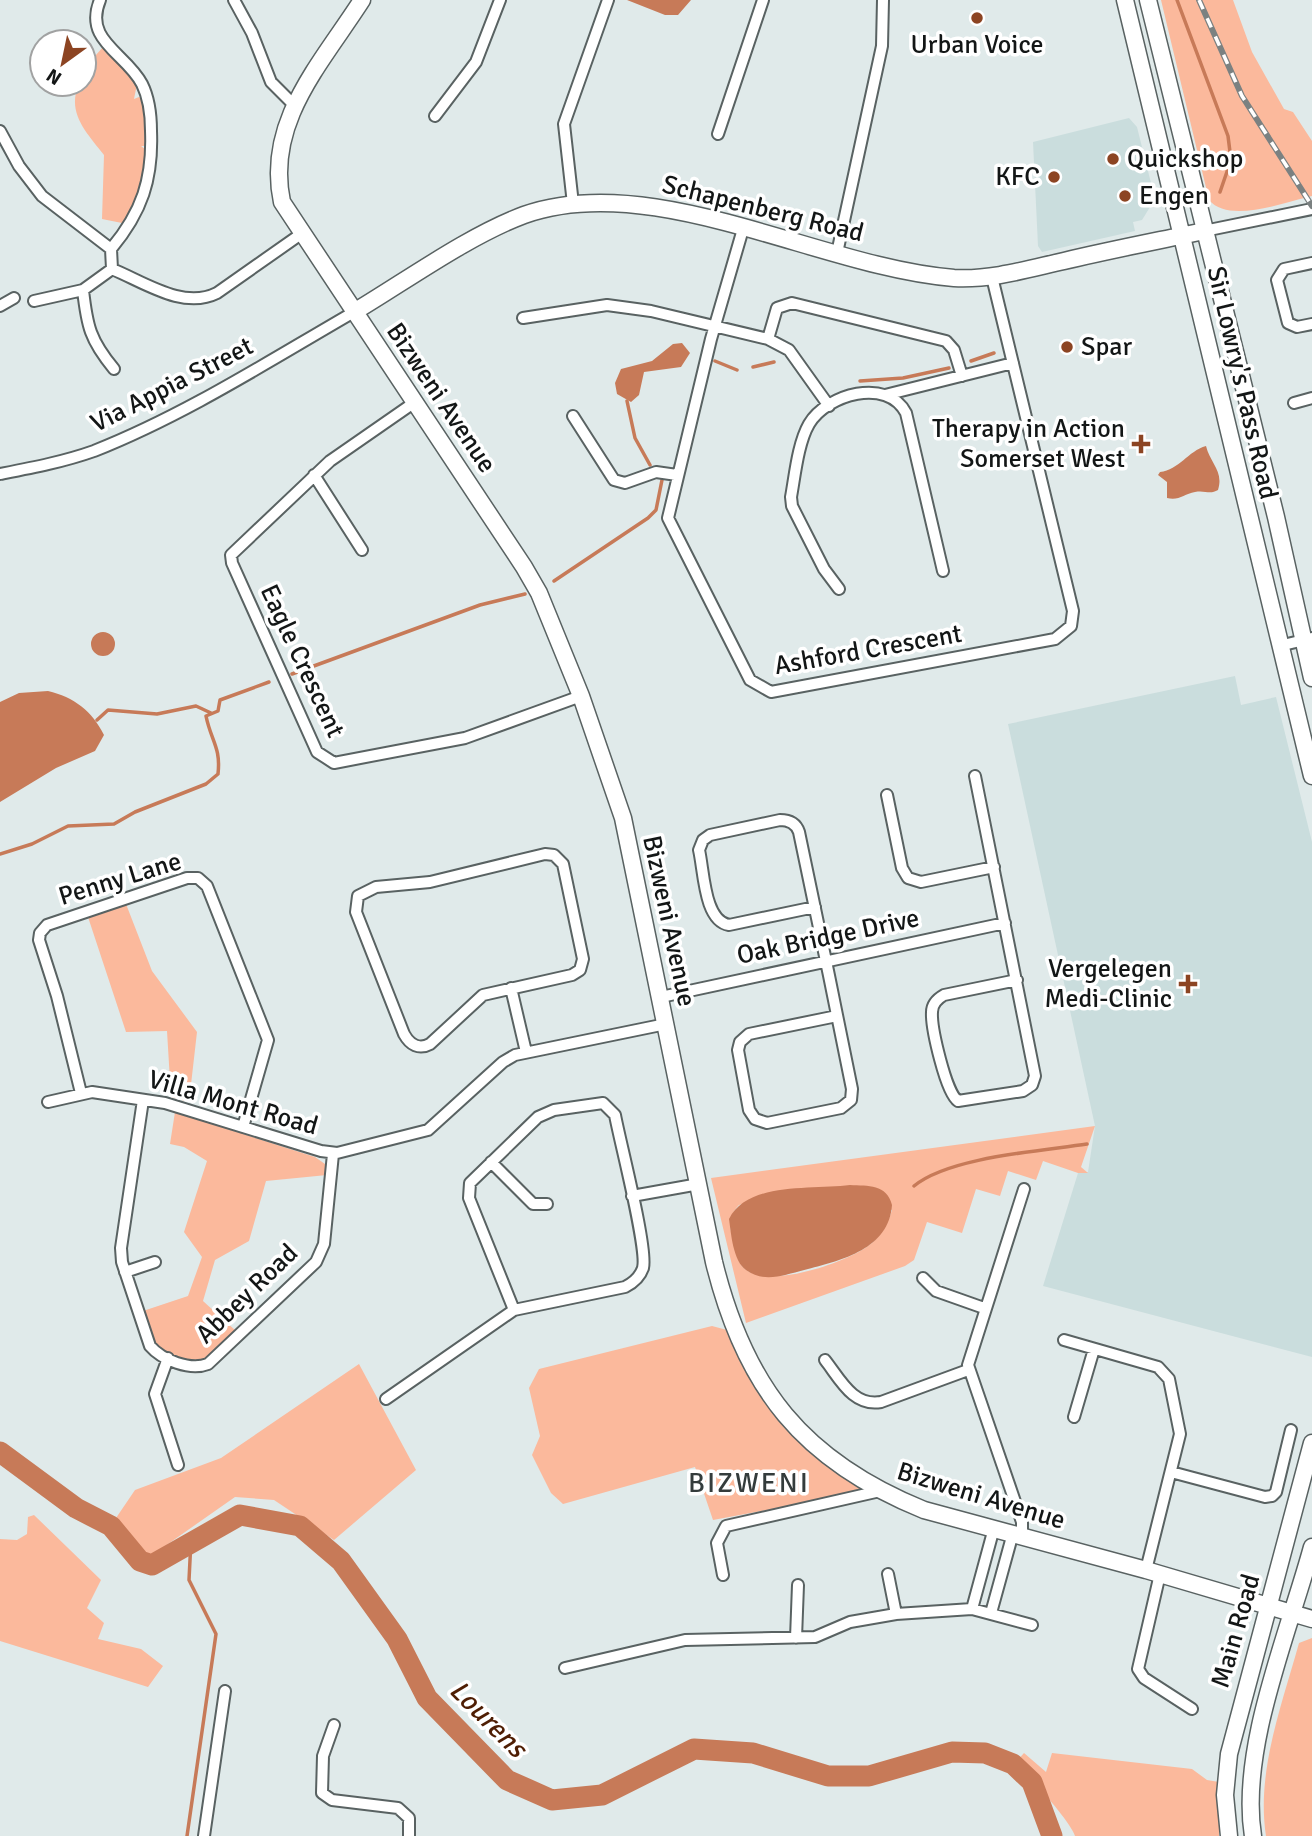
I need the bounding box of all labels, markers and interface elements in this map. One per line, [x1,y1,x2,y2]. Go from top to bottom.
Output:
marker: Urban Voice [969,10,985,26]
north arrow [28,28,98,98]
place label: Urban Voice [910,29,1044,61]
text: N [42,63,66,90]
place label: Quickshop [1127,143,1243,175]
marker: Quickshop [1105,151,1121,167]
place label: KFC [995,161,1040,193]
street label: Schapenberg Road [659,169,867,249]
marker: KFC [1046,169,1062,185]
place label: Engen [1139,180,1209,212]
marker: Engen [1117,188,1133,204]
street label: Sir Lowry's Pass Road [1200,263,1284,503]
street label: Bizweni Avenue [379,317,503,479]
street label: Via Appia Street [85,330,259,440]
place label: Spar [1081,331,1132,363]
marker: Spar [1059,339,1075,355]
place label: Therapy in Action Somerset West [932,413,1125,475]
marker: Therapy in Action Somerset West [1131,434,1151,454]
street label: Eagle Crescent [253,579,351,743]
street label: Ashford Crescent [772,618,964,682]
street label: Bizweni Avenue [635,833,703,1009]
street label: Penny Lane [55,845,185,913]
street label: Oak Bridge Drive [734,902,922,972]
place label: Vergelegen Medi-Clinic [1044,953,1172,1015]
marker: Vergelegen Medi-Clinic [1178,974,1198,994]
street label: Villa Mont Road [144,1063,322,1143]
street label: Abbey Road [189,1237,305,1351]
street label: Bizweni Avenue [893,1455,1069,1537]
district label: BIZWENI [688,1466,810,1500]
street label: Main Road [1205,1570,1267,1692]
water label: Lourens [442,1673,536,1767]

